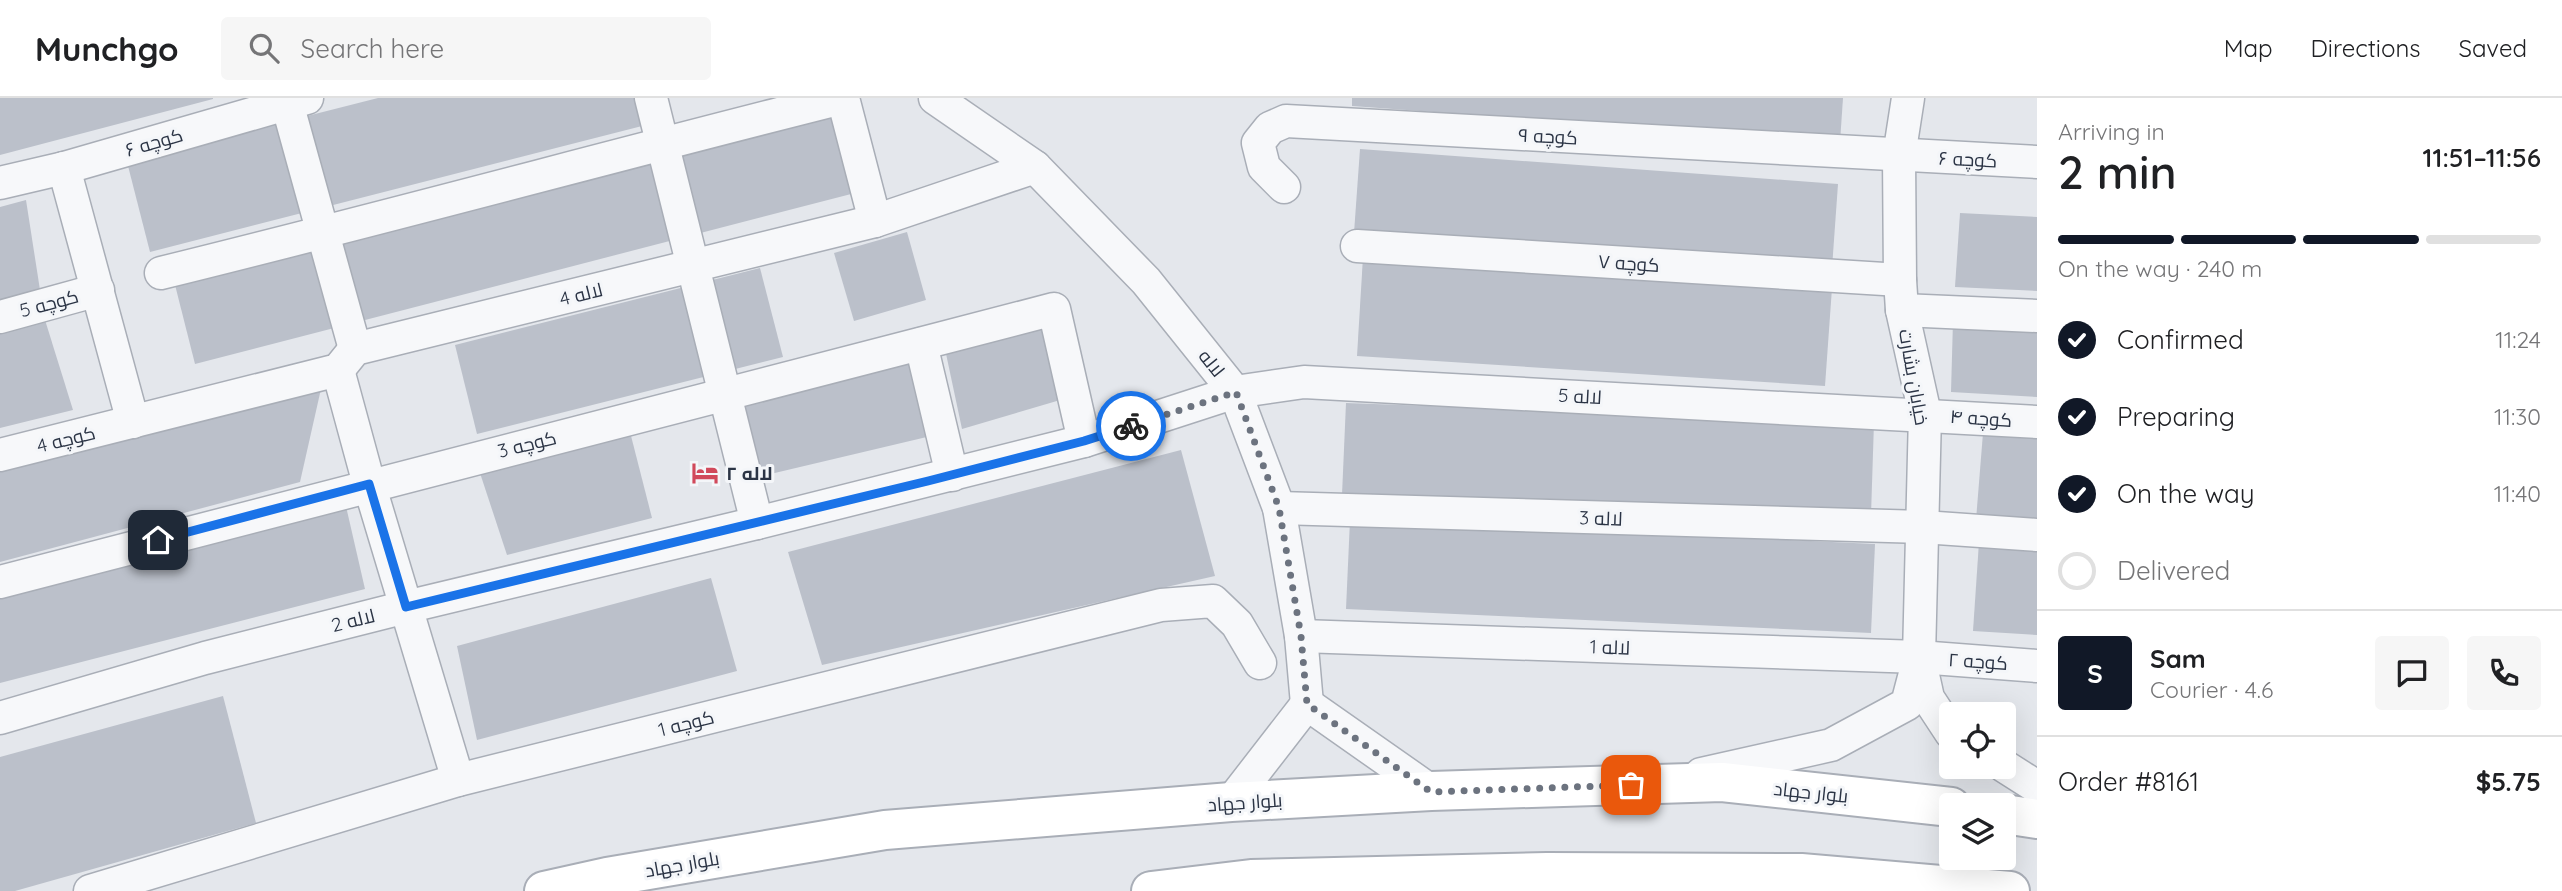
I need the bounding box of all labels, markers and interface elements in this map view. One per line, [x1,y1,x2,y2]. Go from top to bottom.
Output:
search box [221,17,711,80]
text: Munchgo [35,28,179,69]
icon: search [245,29,283,67]
text: Search here [301,32,444,65]
text: Map [2224,33,2273,63]
text: Directions [2311,33,2421,63]
text: Saved [2459,33,2527,63]
text: Arriving in [2058,117,2165,146]
street label: کوچه ۶ [122,122,186,163]
street label: کوچه ۹ [1518,122,1578,151]
text: 11:51–11:56 [2423,141,2541,174]
text: 2 min [2058,143,2177,201]
street label: کوچه ۶ [1938,145,1998,174]
street label: کوچه ۷ [1597,249,1660,278]
text: On the way · 240 m [2058,254,2262,283]
street label: لاله 4 [557,277,605,311]
street label: کوچه 5 [17,284,81,323]
icon: check [2058,321,2096,359]
text: Confirmed [2117,323,2244,356]
text: 11:24 [2495,325,2541,354]
street label: خیابان بشارت [1894,327,1934,427]
street label: لاله [1194,344,1230,382]
street label: لاله 5 [1557,383,1603,409]
courier [1096,391,1166,461]
icon: check [2058,398,2096,436]
text: Preparing [2117,400,2235,433]
text: 11:30 [2494,402,2541,431]
street label: کوچه ۴ [1949,404,2013,433]
icon: bike [1112,407,1150,445]
street label: کوچه 4 [34,420,98,459]
street label: کوچه 3 [495,425,559,464]
hotel icon: لاله ۲ [690,458,720,488]
place label: لاله ۲ [726,461,773,485]
icon: check [2058,475,2096,513]
text: On the way [2117,477,2255,510]
text: 11:40 [2494,479,2541,508]
street label: لاله 3 [1579,505,1623,531]
pin [128,510,188,570]
icon: home [139,521,177,559]
text: Delivered [2117,554,2230,587]
street label: لاله 2 [329,603,377,637]
street label: لاله 1 [1589,634,1631,660]
button: chat [2375,636,2449,710]
button: phone [2467,636,2541,710]
text: Sam [2150,642,2206,675]
street label: کوچه ۲ [1947,647,2009,676]
text: S [2087,657,2103,690]
text: Courier · 4.6 [2150,675,2273,704]
map controls [1939,702,2016,870]
button: locate [1939,702,2016,779]
street label: کوچه 1 [656,705,717,742]
pin [1601,755,1661,815]
text: Order #8161 [2058,765,2199,798]
text: $5.75 [2476,765,2541,798]
icon: bag [1612,766,1650,804]
street label: بلوار جهاد [1772,776,1850,808]
street label: بلوار جهاد [1207,787,1283,817]
button: layers [1939,793,2016,870]
street label: بلوار جهاد [643,846,721,882]

